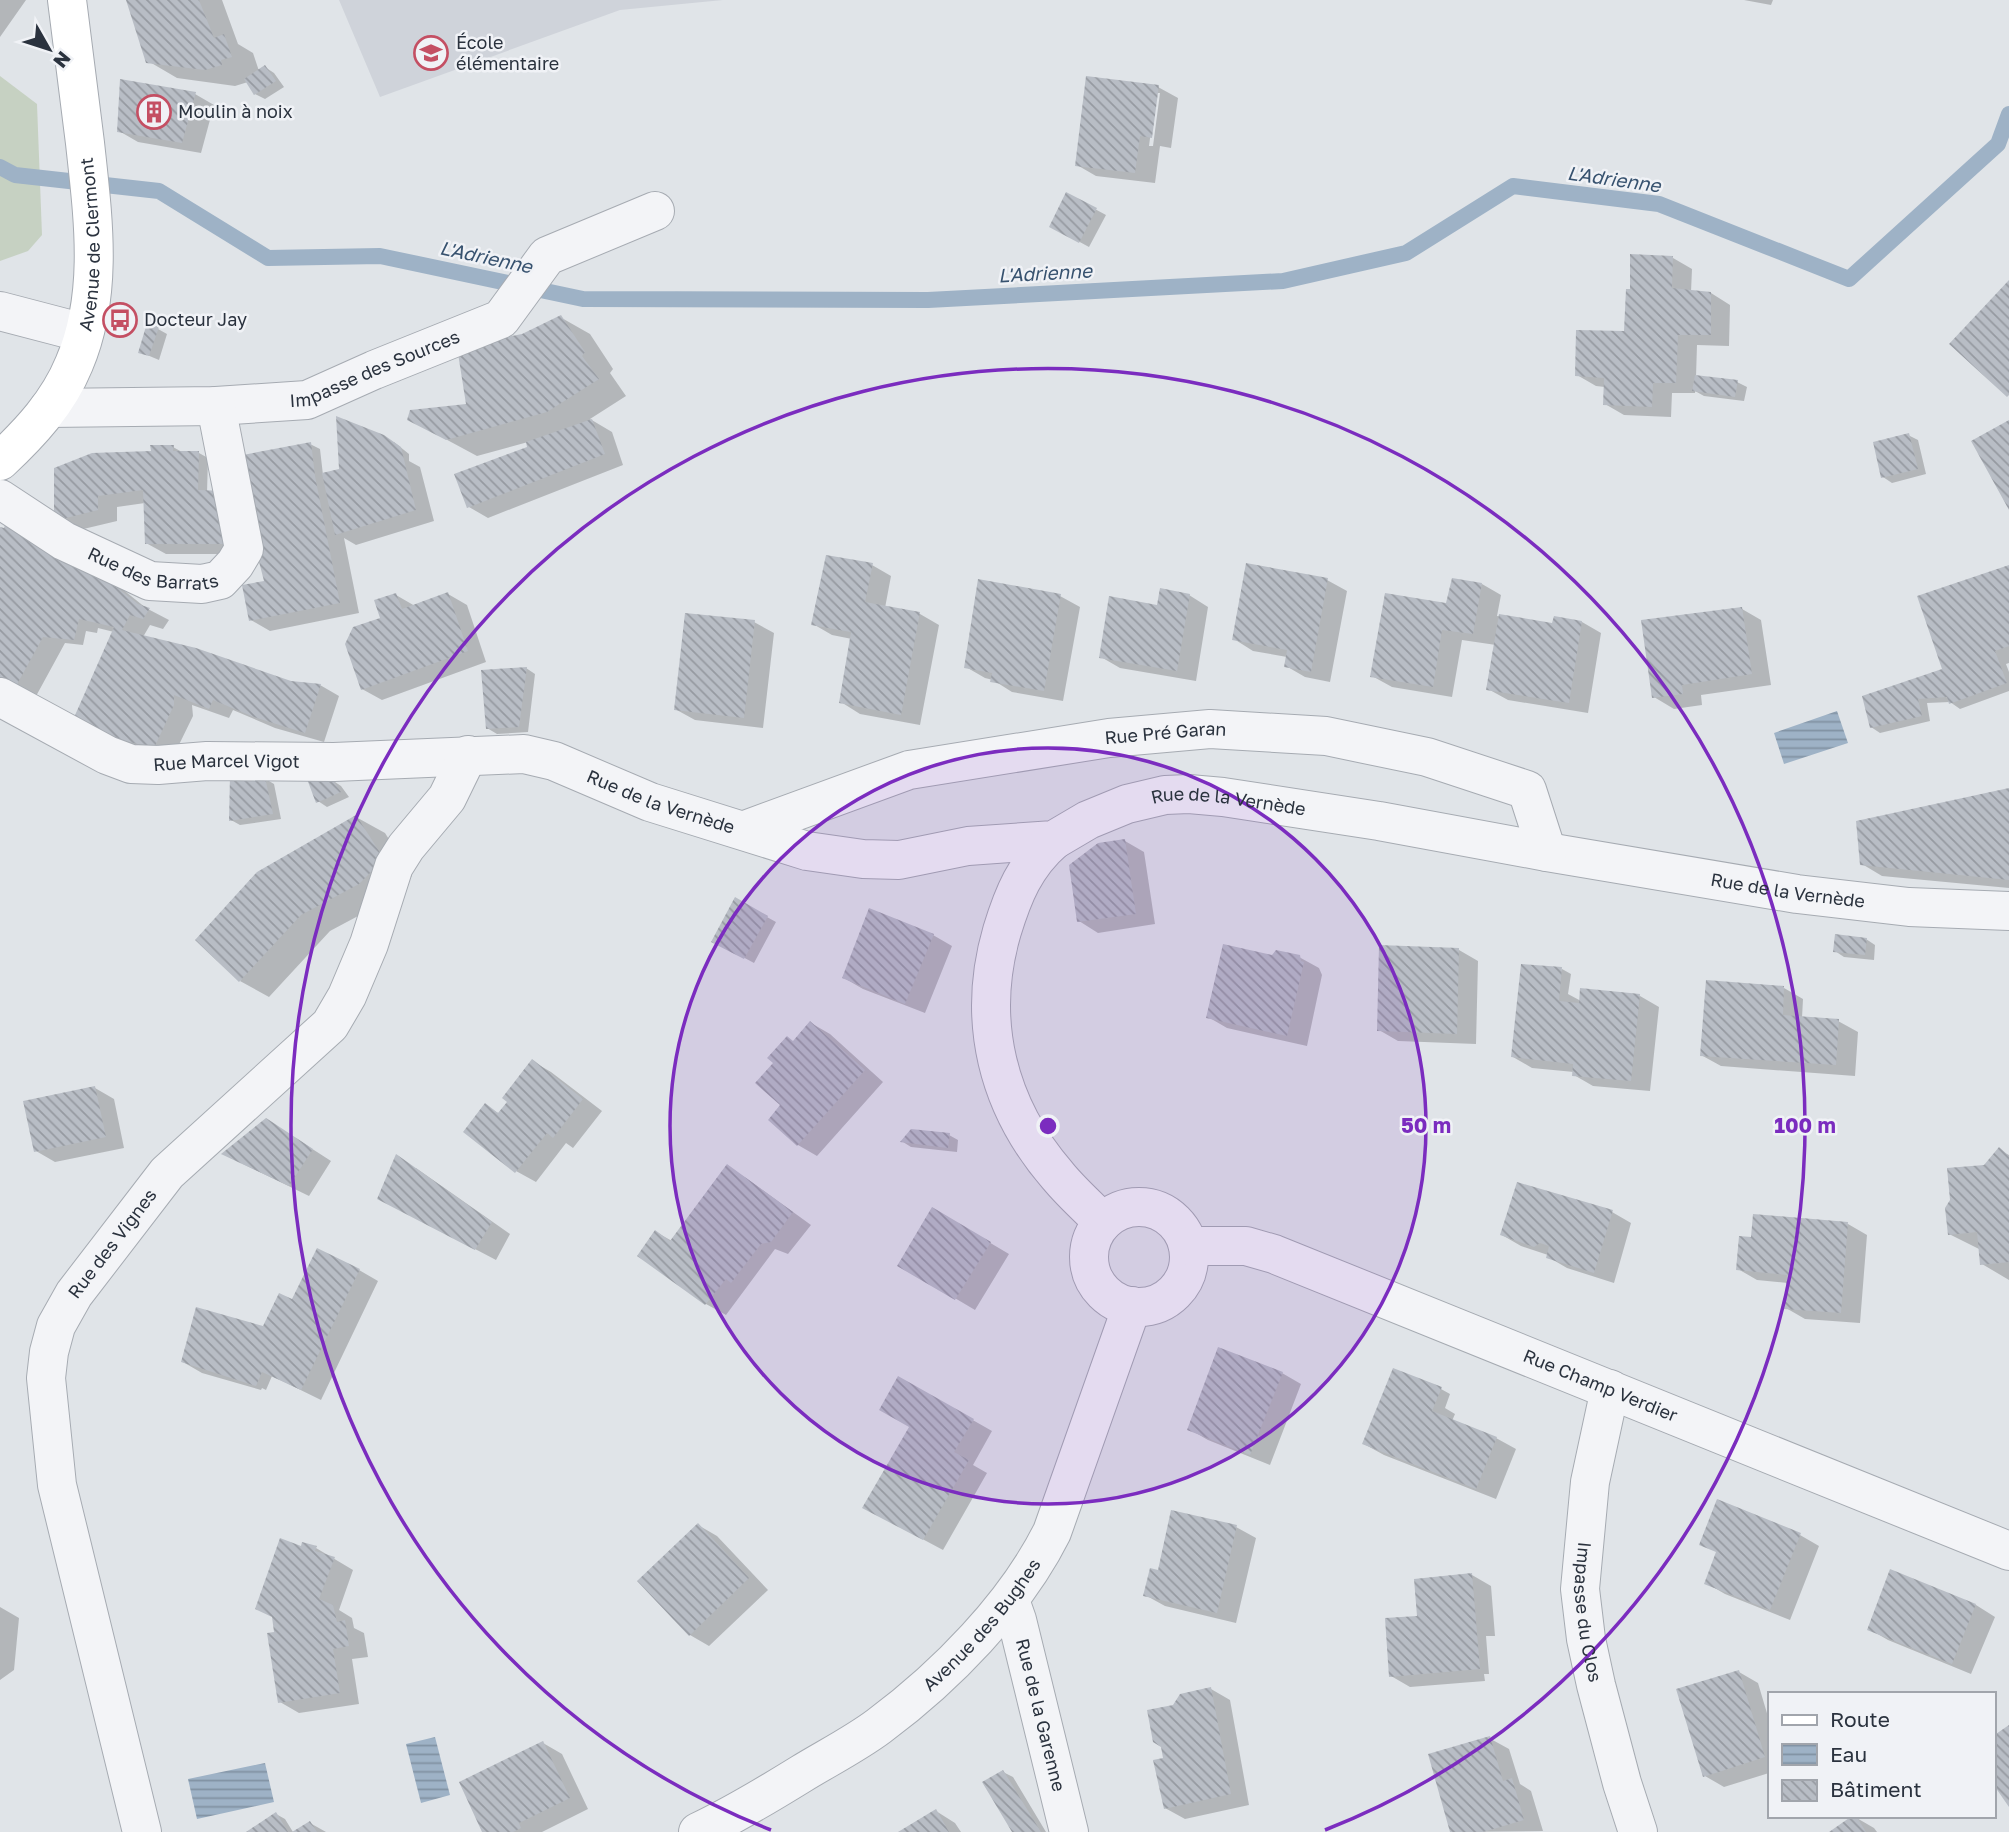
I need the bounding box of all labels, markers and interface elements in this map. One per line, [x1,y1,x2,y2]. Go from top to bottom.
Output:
north arrow [14,14,84,84]
place label: École élémentaire [456,31,559,74]
school or university icon: École élémentaire [412,34,450,72]
text: N [49,47,76,73]
building icon: Moulin à noix [135,93,173,131]
place label: Moulin à noix [178,100,293,122]
street label: Avenue de Clermont [74,156,104,333]
water label: L'Adrienne [1566,161,1664,197]
water label: L'Adrienne [438,236,536,278]
water label: L'Adrienne [998,258,1094,286]
bus stop icon: Docteur Jay [101,301,139,339]
place label: Docteur Jay [144,308,247,330]
street label: Impasse des Sources [289,325,463,411]
street label: Rue des Barrats [85,542,220,594]
street label: Rue Pré Garan [1104,717,1227,748]
street label: Rue Marcel Vigot [152,749,300,775]
street label: Rue de la Vernède [584,764,738,838]
street label: Rue de la Vernède [1149,782,1307,820]
street label: Rue de la Vernède [1709,868,1866,912]
text: 50 m [1401,1112,1451,1138]
text: 100 m [1774,1112,1836,1138]
centre of rings [1036,1114,1060,1138]
street label: Rue des Vignes [63,1184,161,1302]
street label: Rue Champ Verdier [1520,1344,1681,1426]
street label: Impasse du Clos [1570,1541,1607,1684]
street label: Avenue des Bughes [918,1554,1045,1695]
street label: Rue de la Garenne [1012,1636,1071,1794]
legend [1768,1692,1995,1818]
text: Route [1830,1706,1890,1732]
text: Eau [1830,1741,1867,1767]
text: Bâtiment [1830,1776,1922,1802]

